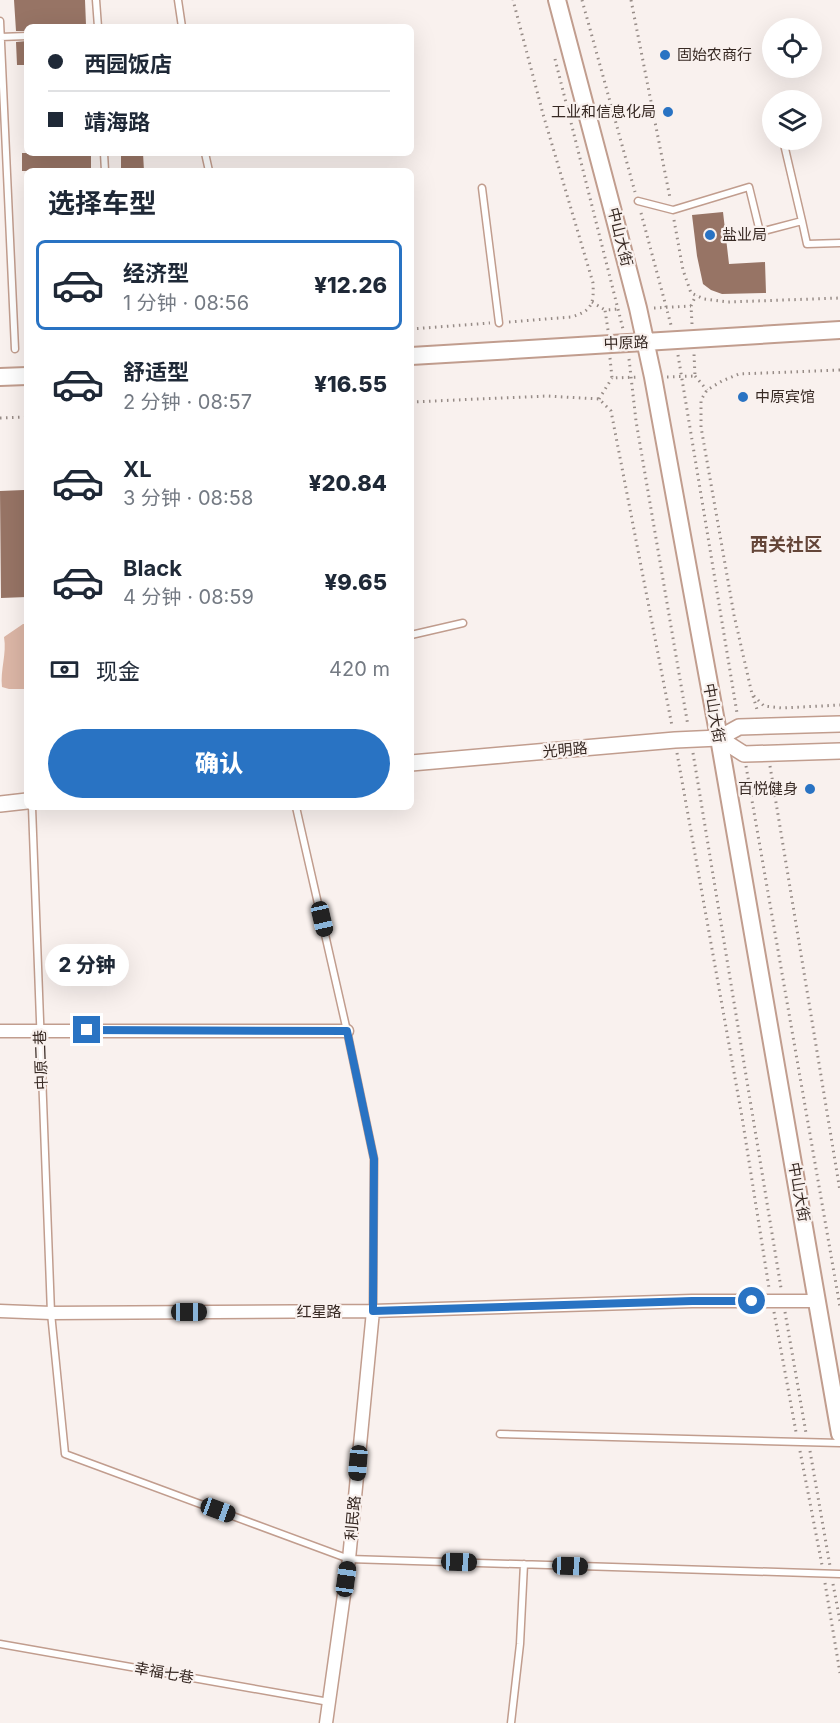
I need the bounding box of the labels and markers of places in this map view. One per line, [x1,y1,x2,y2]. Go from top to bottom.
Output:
place label: 固始农商行 [677,45,752,64]
marker: 固始农商行 [658,48,672,62]
place label: 工业和信息化局 [551,102,656,121]
marker: 工业和信息化局 [661,105,675,119]
place label: 盐业局 [722,225,767,244]
marker: 盐业局 [703,228,717,242]
place label: 中原宾馆 [755,387,815,406]
marker: 中原宾馆 [736,390,750,404]
place label: 百悦健身 [738,779,798,798]
marker: 百悦健身 [803,782,817,796]

